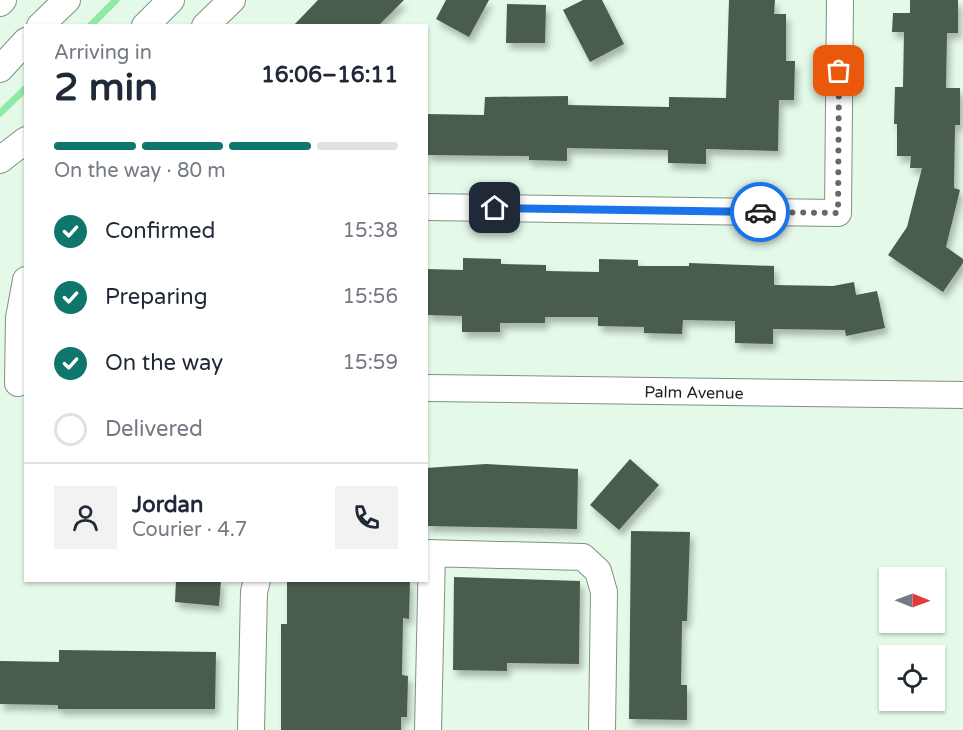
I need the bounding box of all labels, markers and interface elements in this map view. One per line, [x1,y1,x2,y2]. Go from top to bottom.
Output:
text: Arriving in [54,41,152,65]
pin [813,45,864,96]
icon: bag [822,54,855,87]
text: 16:06–16:11 [261,62,398,88]
text: 2 min [54,64,158,111]
text: On the way · 80 m [54,159,226,183]
pin [469,182,520,233]
courier [730,182,790,242]
icon: home [478,191,511,224]
icon: car [744,196,777,229]
icon: check [54,215,87,248]
text: Confirmed [105,218,215,244]
text: 15:38 [343,219,398,243]
icon: check [54,281,87,314]
text: Preparing [105,284,208,310]
text: 15:56 [343,285,398,309]
icon: check [54,347,87,380]
text: On the way [105,350,223,376]
text: 15:59 [343,351,398,375]
street label: Palm Avenue [644,382,744,404]
text: Delivered [105,416,203,442]
button: person [54,486,117,549]
button: phone [335,486,398,549]
text: Jordan [132,492,203,518]
text: Courier · 4.7 [132,518,247,542]
north arrow [879,567,945,633]
map controls [879,567,945,711]
button: locate [879,645,945,711]

